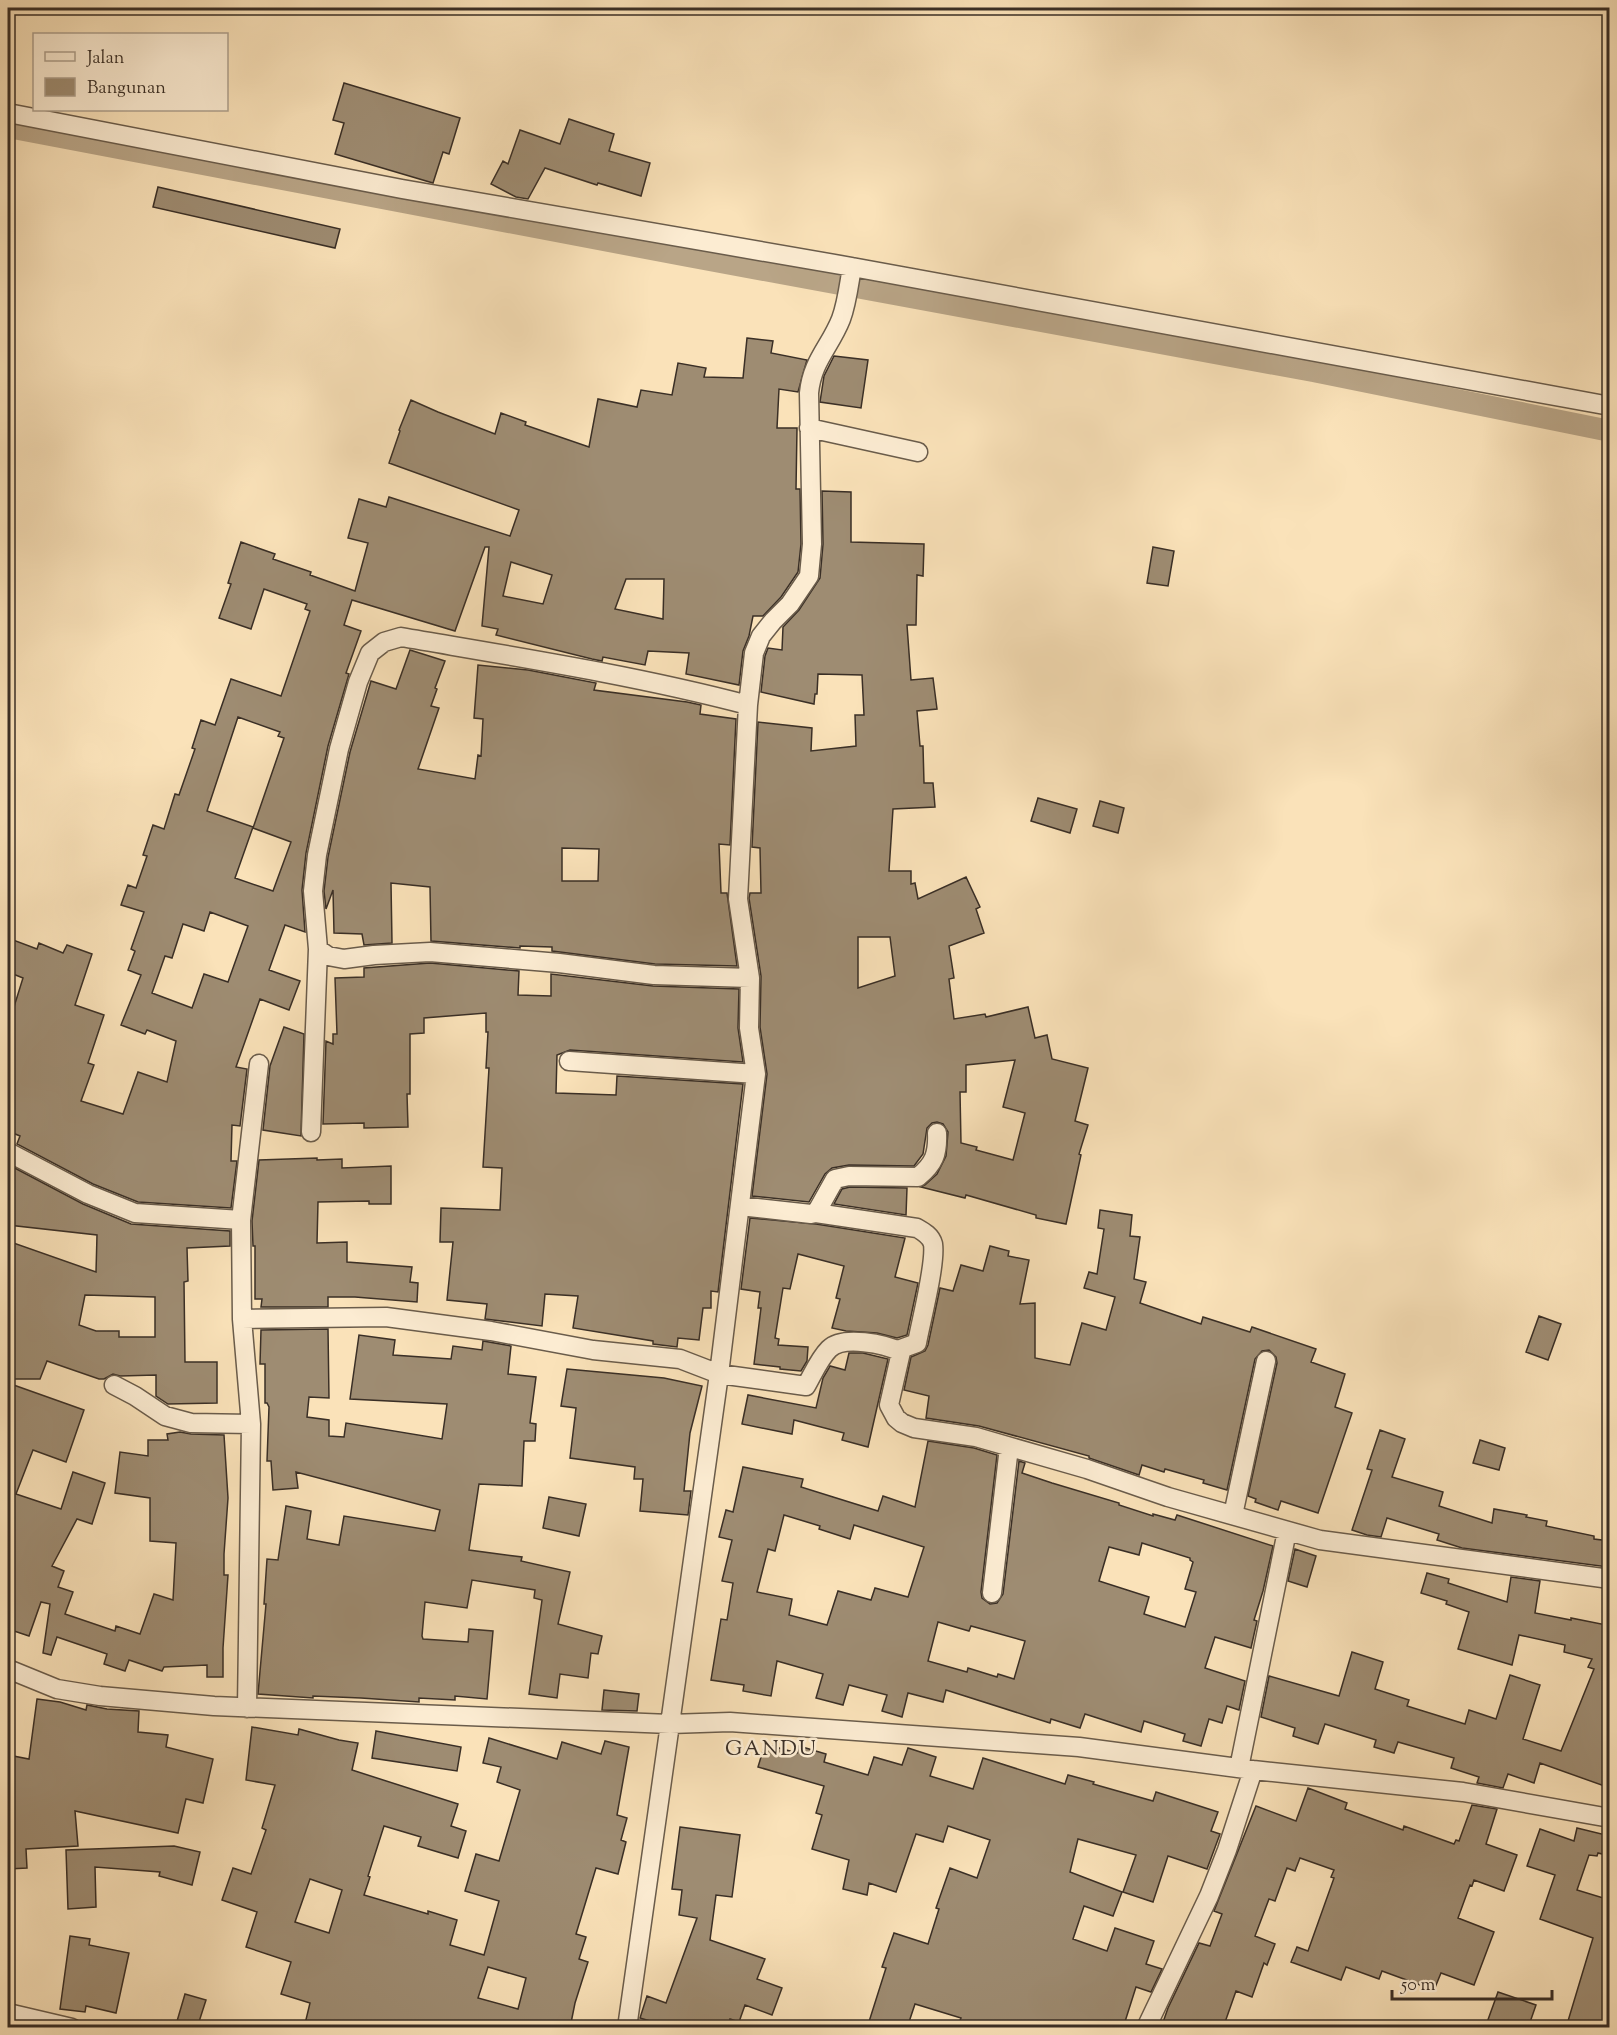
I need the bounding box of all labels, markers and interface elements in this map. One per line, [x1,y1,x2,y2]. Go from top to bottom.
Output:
legend [33,33,228,111]
text: Jalan [86,46,125,72]
text: Bangunan [87,76,166,102]
district label: GANDU [725,1735,817,1765]
scale bar [1392,1963,1552,2001]
text: 50 m [1400,1973,1436,1999]

